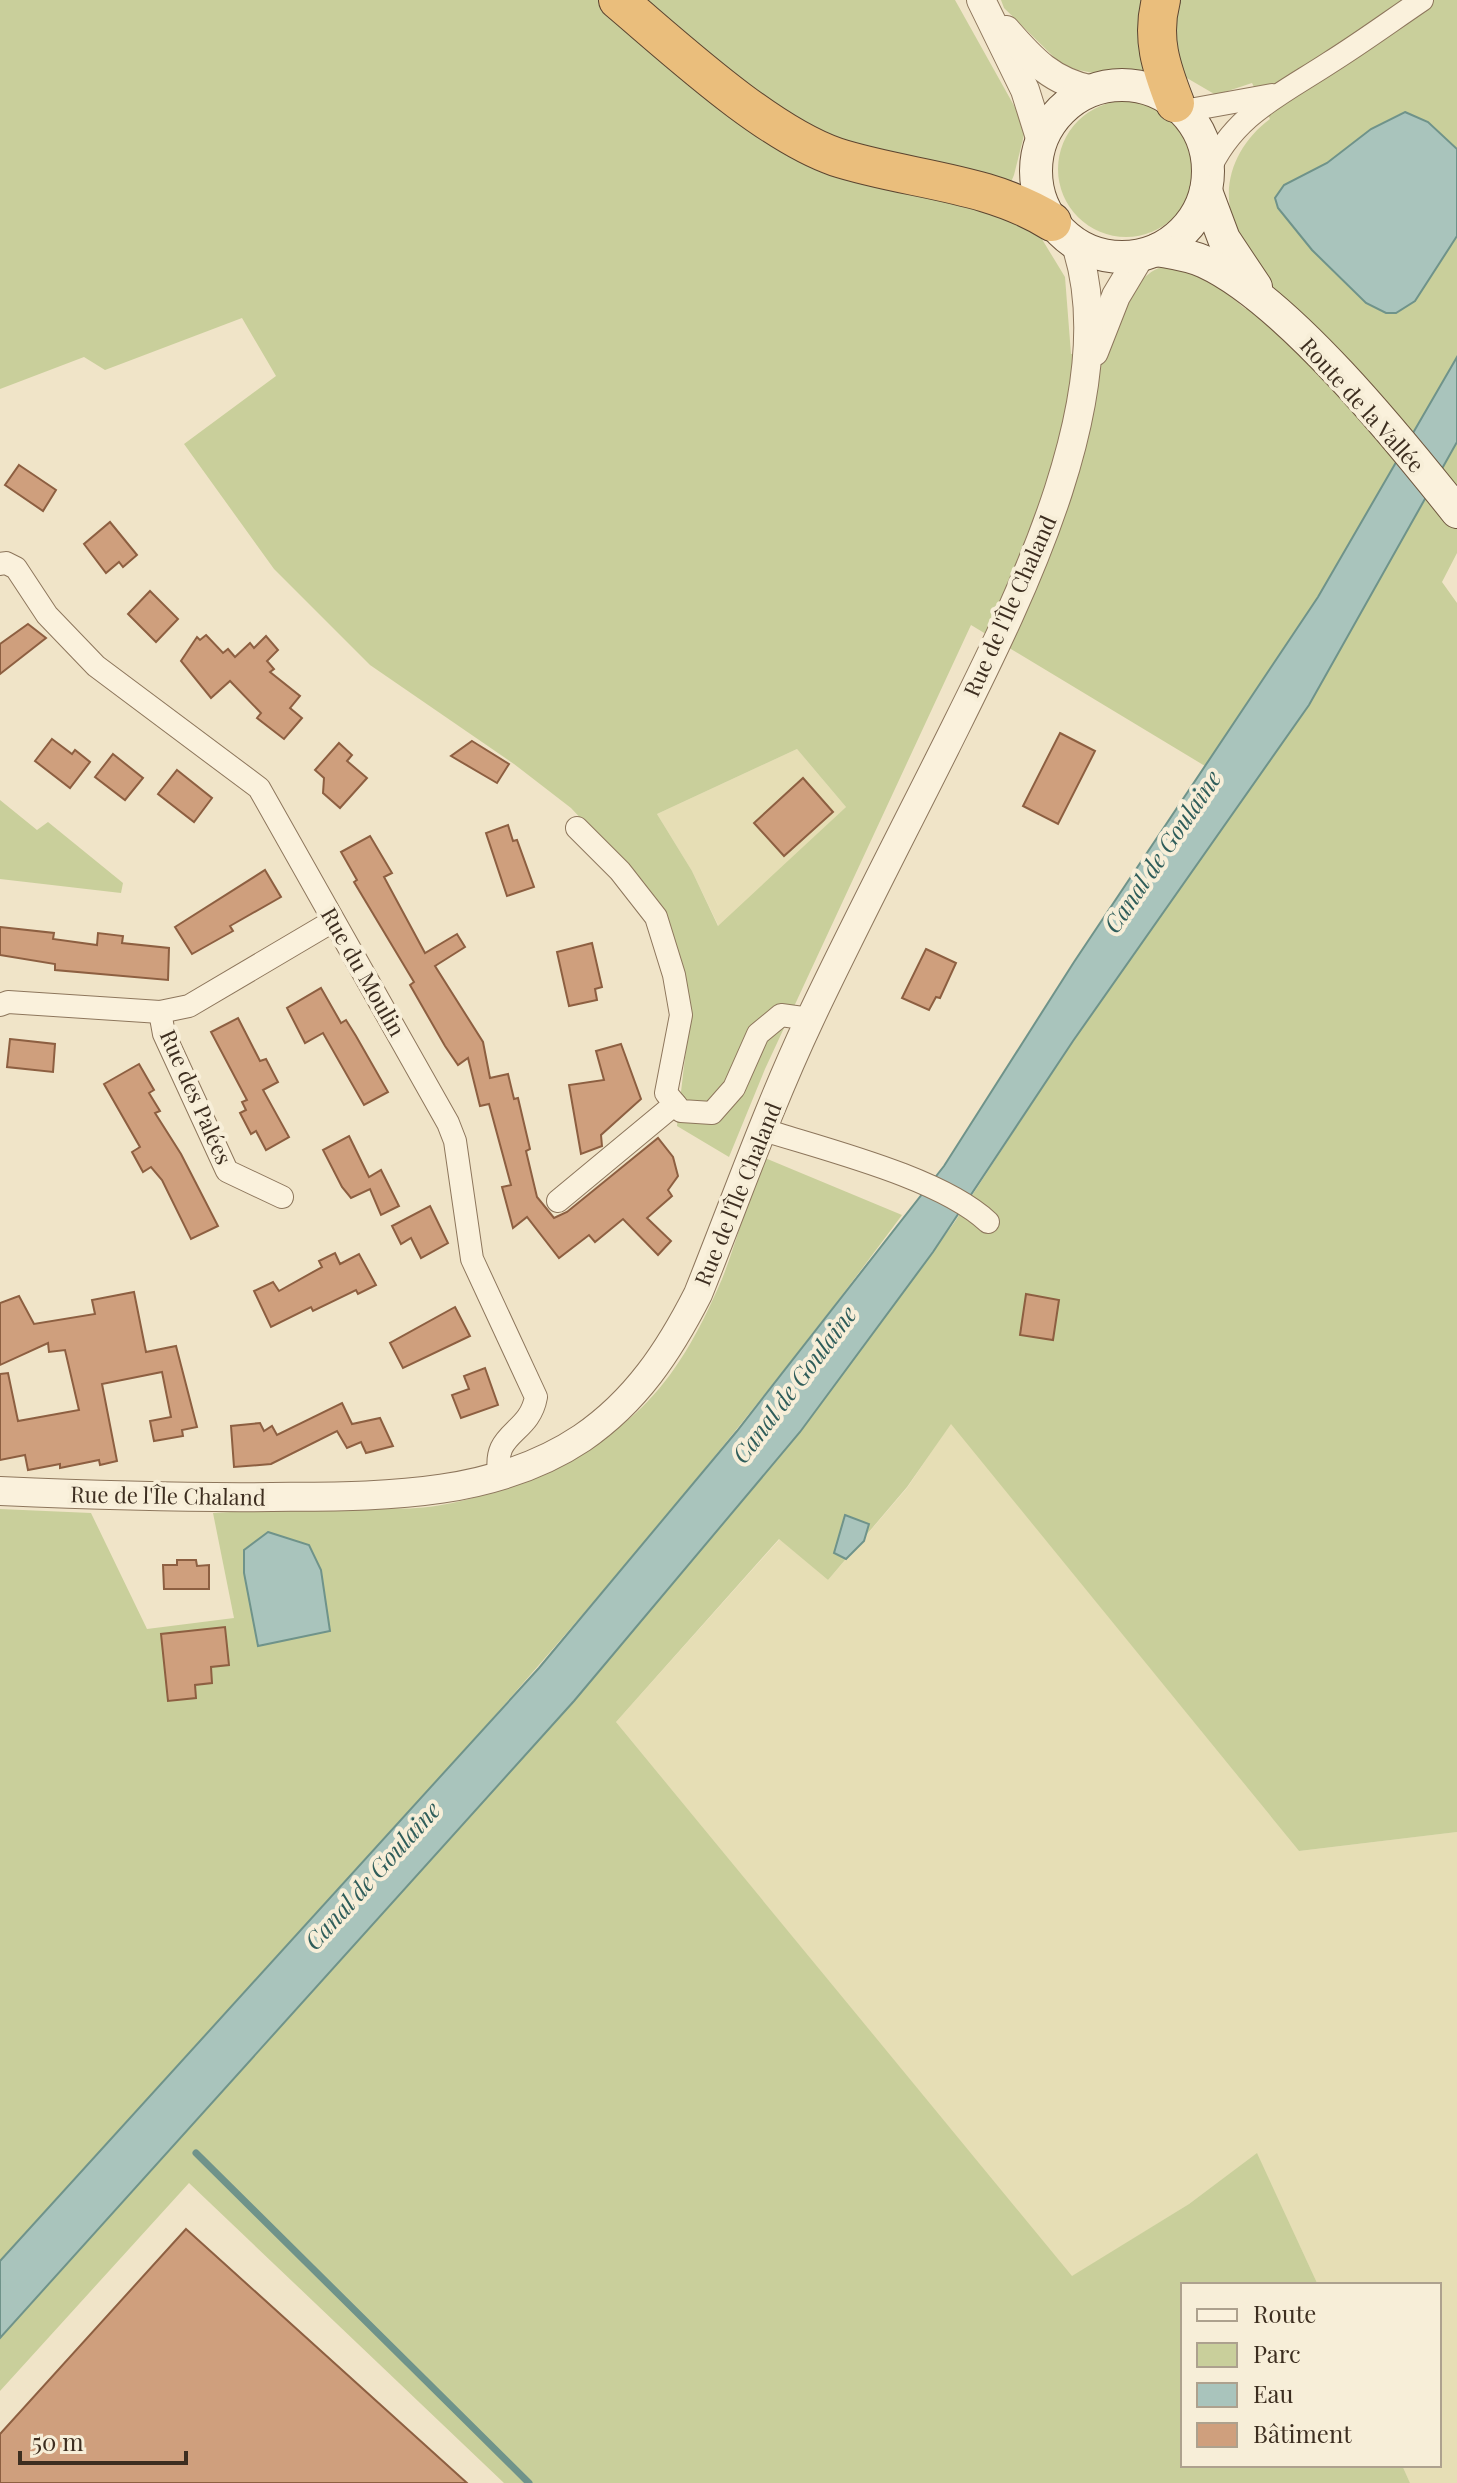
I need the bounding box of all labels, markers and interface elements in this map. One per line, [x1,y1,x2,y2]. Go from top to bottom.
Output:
street label: Route de la Vallée [1294,330,1431,478]
street label: Rue de l'Île Chaland [956,510,1063,701]
water label: Canal de Goulaine [1095,764,1227,938]
street label: Rue du Moulin [315,902,413,1041]
street label: Rue des Palées [154,1024,240,1169]
street label: Rue de l'Île Chaland [687,1097,788,1290]
water label: Canal de Goulaine [724,1299,863,1469]
street label: Rue de l'Île Chaland [70,1478,266,1512]
water label: Canal de Goulaine [296,1794,447,1956]
legend [1181,2283,1441,2467]
text: Route [1253,2297,1316,2329]
text: Parc [1253,2337,1301,2369]
text: Eau [1253,2377,1294,2409]
scale bar [20,2415,186,2465]
text: Bâtiment [1253,2417,1352,2449]
text: 50 m [32,2425,84,2457]

